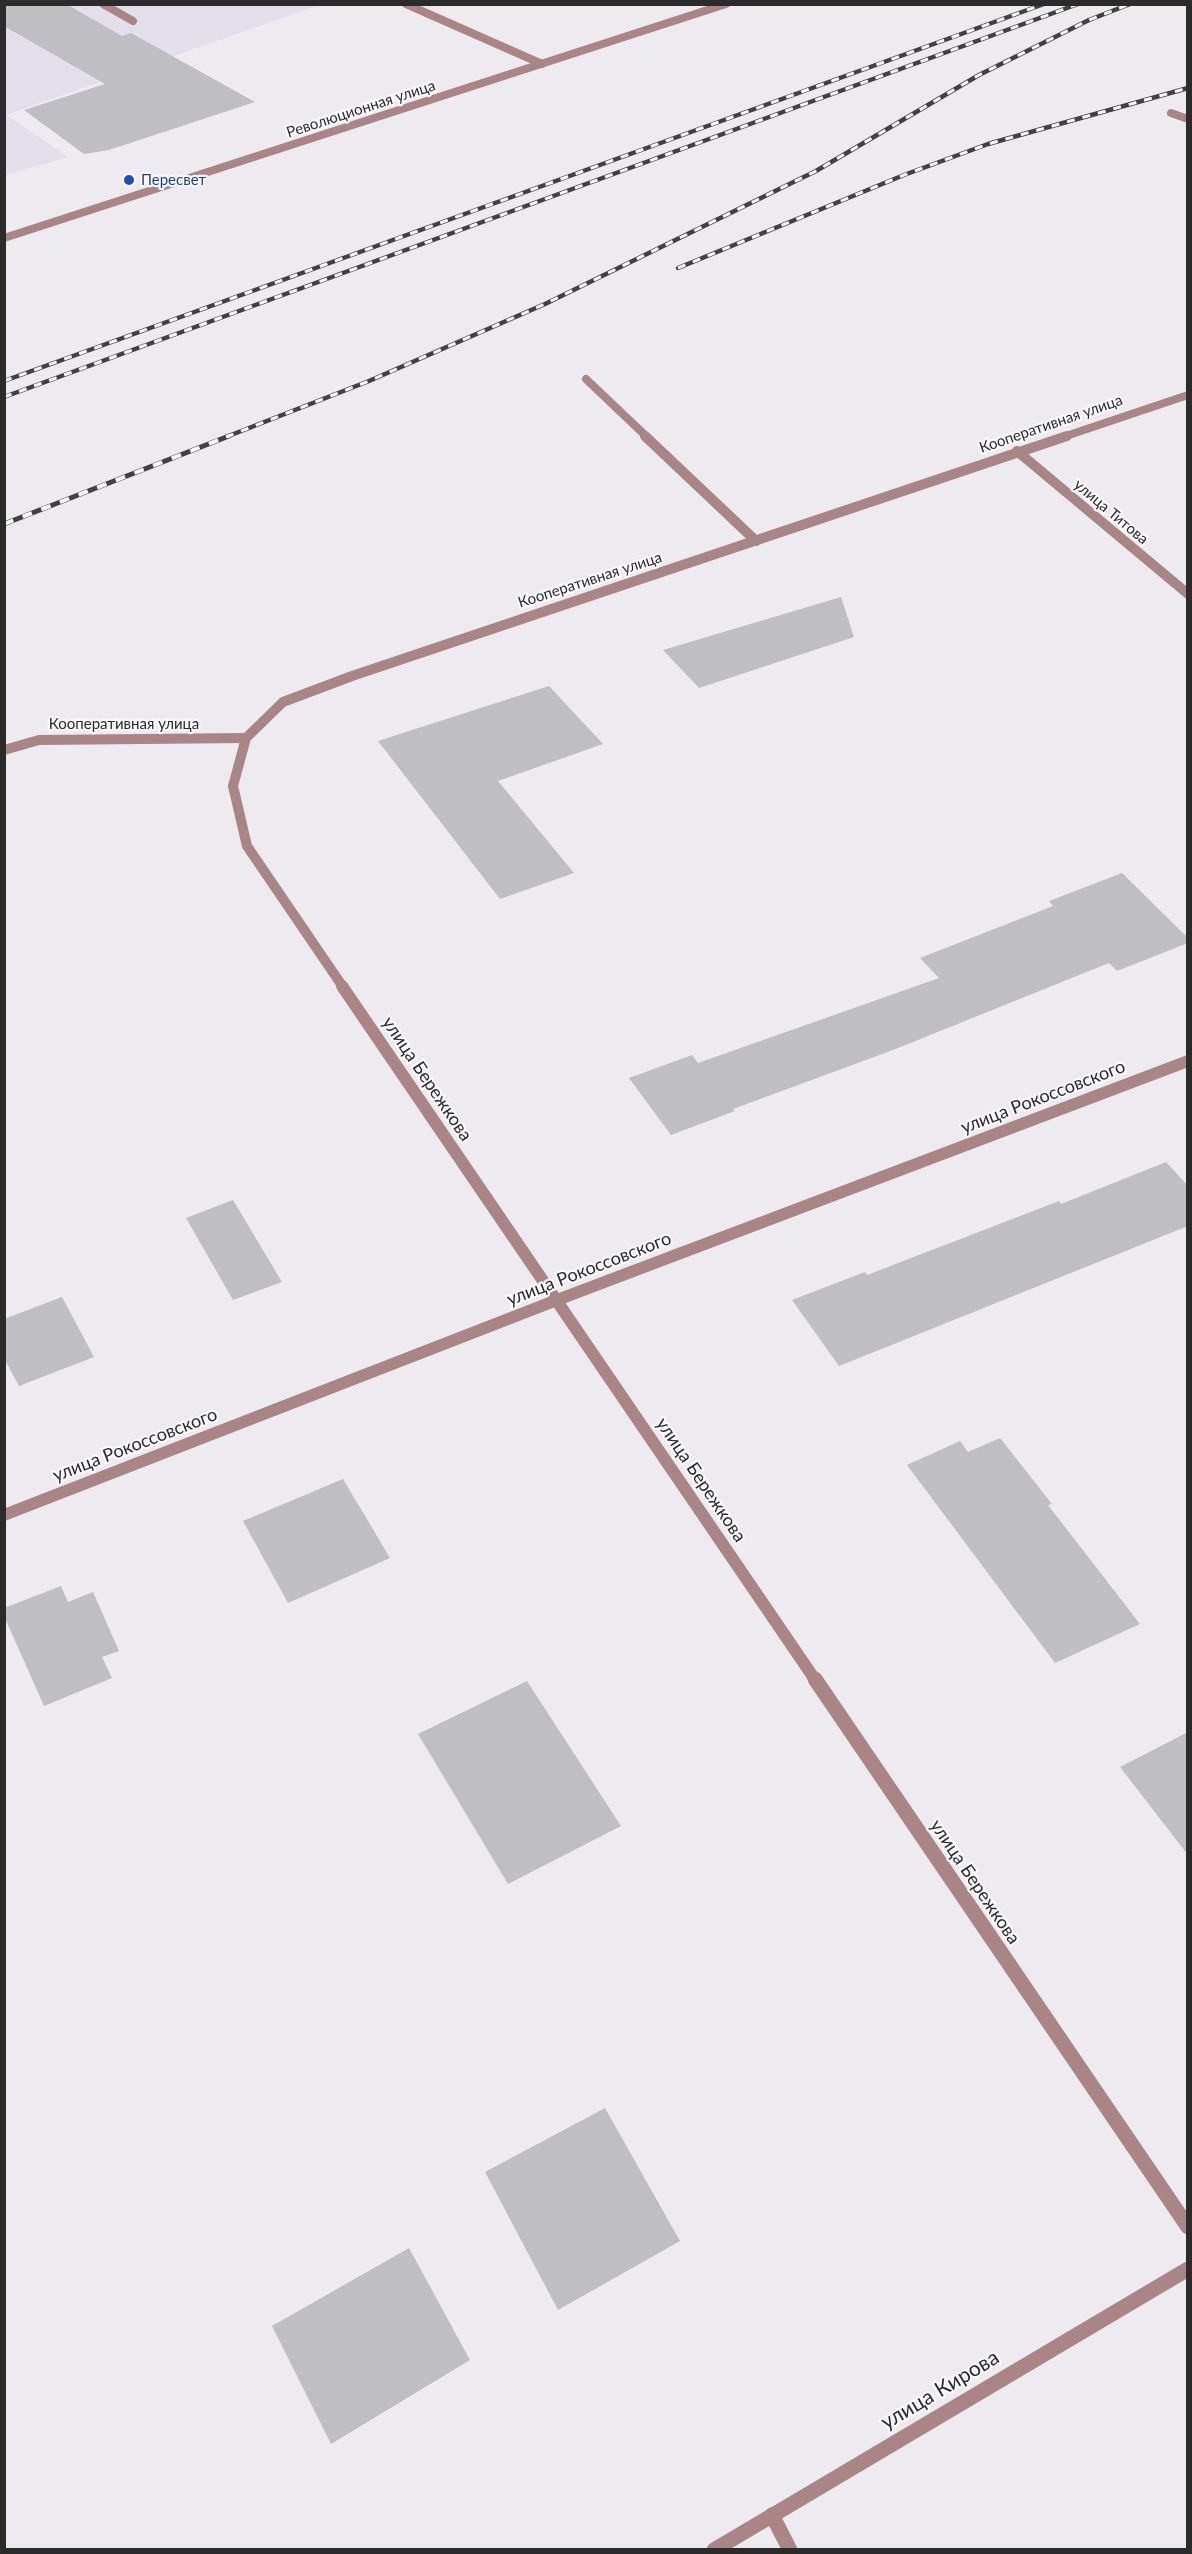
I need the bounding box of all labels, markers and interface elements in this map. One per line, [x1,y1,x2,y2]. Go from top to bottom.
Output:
street label: Революционная улица [284,76,438,142]
place label: Пересвет [141,171,206,189]
marker: Пересвет [122,173,136,187]
street label: Кооперативная улица [977,391,1125,457]
street label: улица Титова [1070,476,1152,548]
street label: Кооперативная улица [516,548,664,612]
street label: Кооперативная улица [49,715,199,733]
street label: улица Бережкова [377,1013,477,1145]
street label: улица Рокоссовского [958,1056,1128,1138]
street label: улица Рокоссовского [504,1228,674,1310]
street label: улица Рокоссовского [50,1404,220,1486]
street label: улица Бережкова [651,1414,751,1546]
street label: улица Бережкова [925,1816,1025,1948]
street label: улица Кирова [876,2345,1004,2435]

